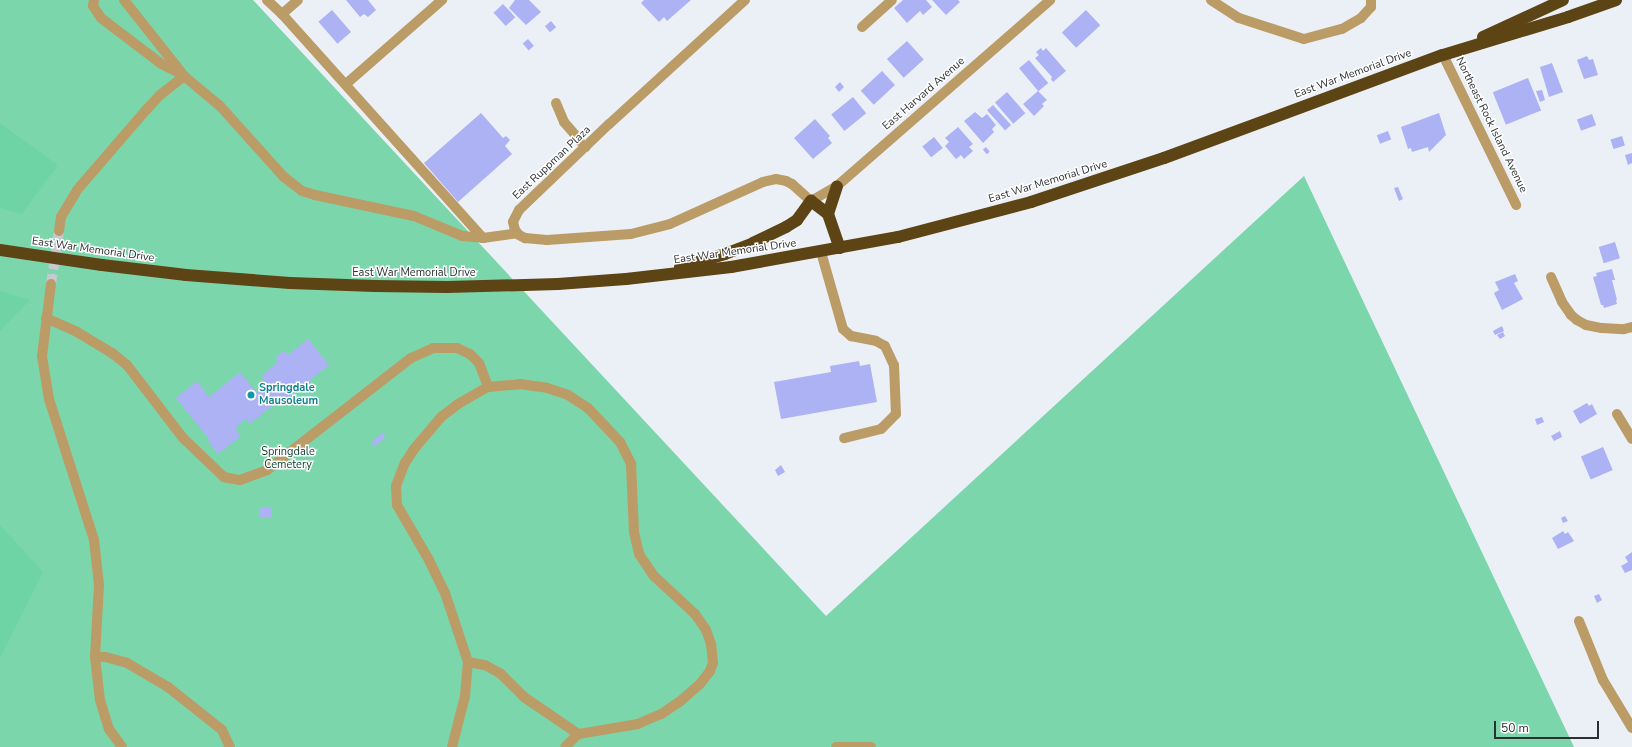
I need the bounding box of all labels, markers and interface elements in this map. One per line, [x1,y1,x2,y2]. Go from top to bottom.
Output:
street label: East War Memorial Drive [1293,47,1413,101]
street label: East Harvard Avenue [880,55,968,133]
street label: Northeast Rock Island Avenue [1452,55,1530,195]
street label: East Ruppman Plaza [510,124,594,202]
street label: East War Memorial Drive [987,158,1109,206]
street label: East War Memorial Drive [31,235,155,265]
street label: East War Memorial Drive [673,237,797,267]
street label: East War Memorial Drive [352,266,476,280]
place label: Springdale Mausoleum [259,382,318,408]
marker: Springdale Mausoleum [246,390,256,400]
park label: Springdale Cemetery [261,446,315,472]
scale bar [1496,713,1601,739]
text: 50 m [1501,720,1529,736]

